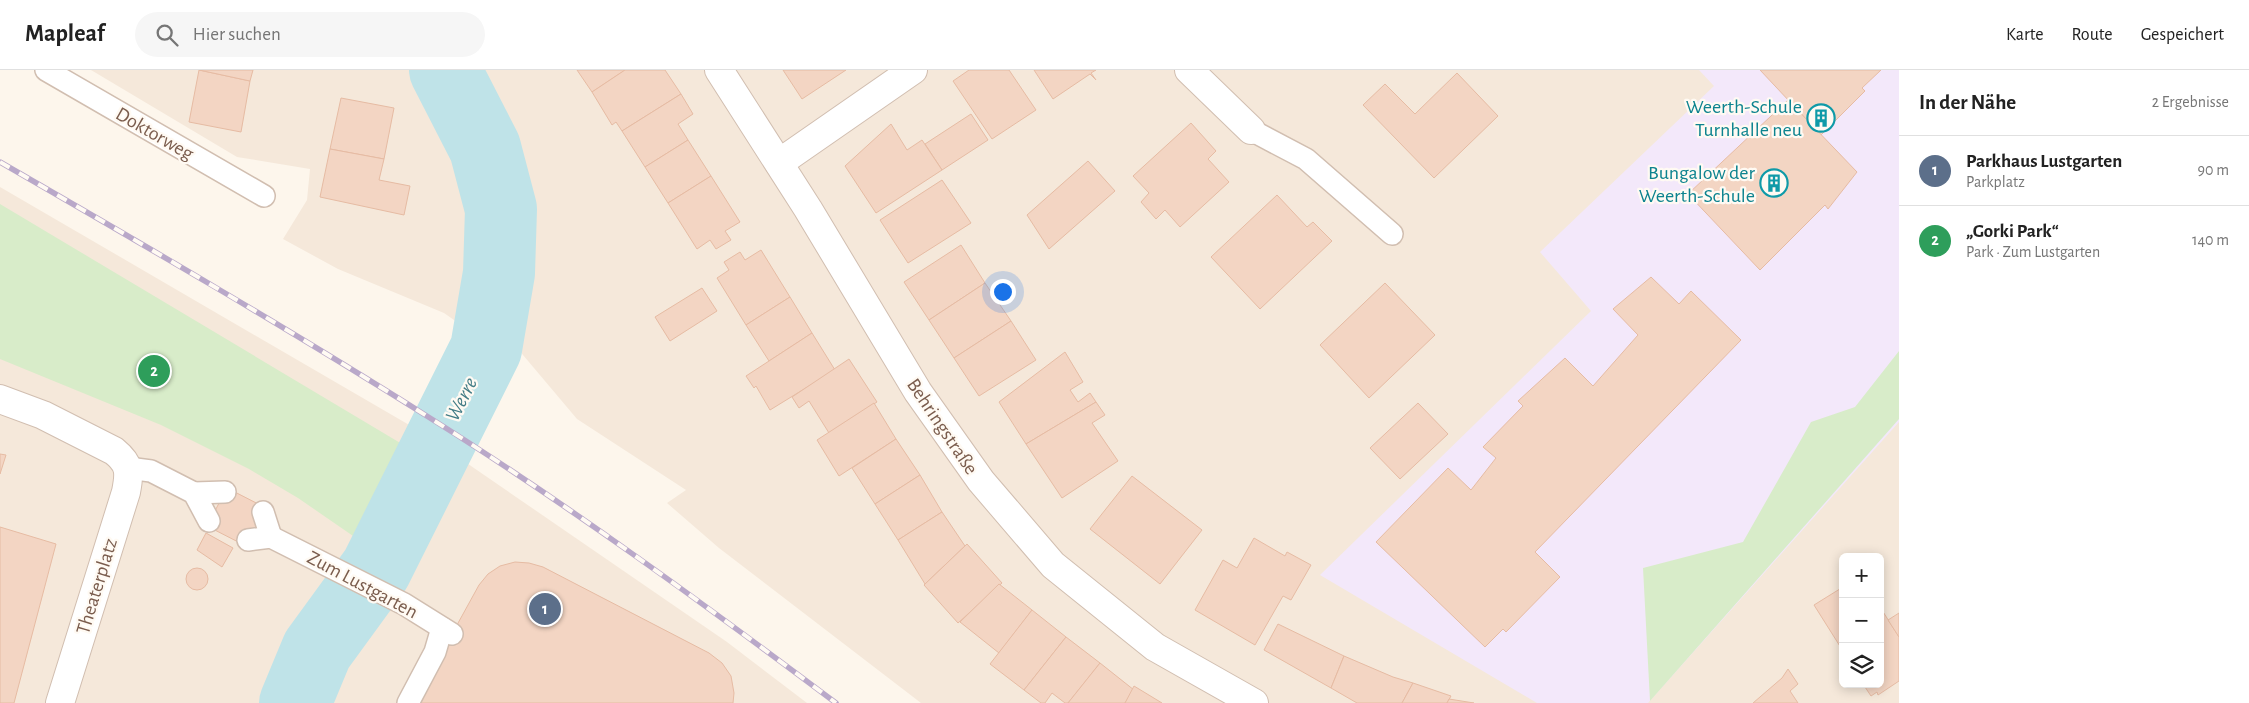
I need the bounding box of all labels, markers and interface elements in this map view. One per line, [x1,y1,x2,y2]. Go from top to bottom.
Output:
search box [135,12,485,57]
icon: search [153,21,181,49]
text: Mapleaf [25,22,105,46]
text: Hier suchen [193,25,281,44]
text: Karte [2006,26,2043,44]
text: Route [2071,26,2113,44]
text: Gespeichert [2141,26,2224,44]
text: In der Nähe [1919,92,2016,113]
text: 2 Ergebnisse [2152,94,2229,110]
place label: Weerth-Schule Turnhalle neu [1686,97,1802,140]
building icon: Weerth-Schule Turnhalle neu [1806,103,1836,133]
street label: Doktorweg [112,104,197,164]
text: Parkhaus Lustgarten [1966,152,2122,171]
text: 1 [1932,162,1938,178]
text: 90 m [2198,162,2229,178]
place label: Bungalow der Weerth-Schule [1639,163,1756,206]
building icon: Bungalow der Weerth-Schule [1759,168,1789,198]
text: Parkplatz [1966,174,2025,190]
text: „Gorki Park“ [1966,222,2059,241]
text: 2 [1931,232,1939,248]
text: 140 m [2192,232,2229,248]
text: Park · Zum Lustgarten [1966,244,2100,260]
your location [990,279,1016,305]
pin: 2 [138,352,170,390]
water label: Werre [442,374,481,425]
street label: Behringstraße [903,375,981,478]
street label: Theaterplatz [73,536,121,637]
street label: Zum Lustgarten [304,547,421,622]
map controls [1839,553,1884,688]
button: + [1839,553,1884,598]
pin: 1 [529,590,561,628]
button: − [1839,598,1884,643]
button: layers [1839,643,1884,688]

